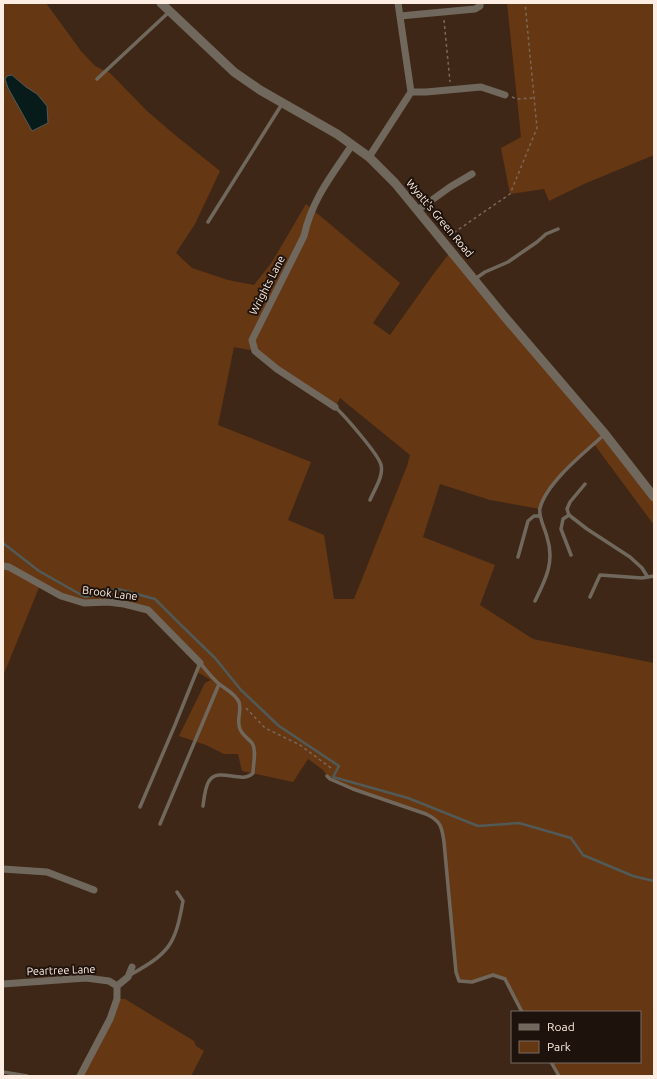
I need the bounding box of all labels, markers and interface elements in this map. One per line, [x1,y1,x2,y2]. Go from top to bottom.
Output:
street label: Wyatt's Green Road [404,177,476,259]
street label: Wrights Lane [247,253,287,317]
street label: Brook Lane [82,584,138,602]
street label: Peartree Lane [26,963,96,977]
legend [511,1011,641,1063]
text: Road [547,1020,575,1033]
text: Park [547,1040,571,1053]

